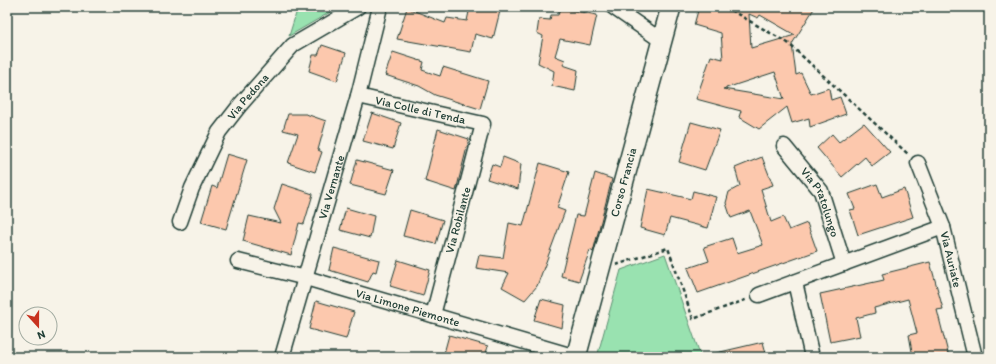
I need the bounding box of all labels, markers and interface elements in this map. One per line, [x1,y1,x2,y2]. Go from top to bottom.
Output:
street label: Via Pedona [224,70,272,122]
street label: Via Colle di Tenda [374,93,468,127]
street label: Corso Francia [607,146,640,219]
street label: Via Vernante [316,153,348,221]
street label: Via Pratolungo [798,165,842,239]
street label: Via Robilante [442,185,474,255]
street label: Via Auriate [937,230,965,289]
street label: Via Limone Piemonte [354,286,462,330]
north arrow [18,306,58,346]
text: N [36,327,47,342]

